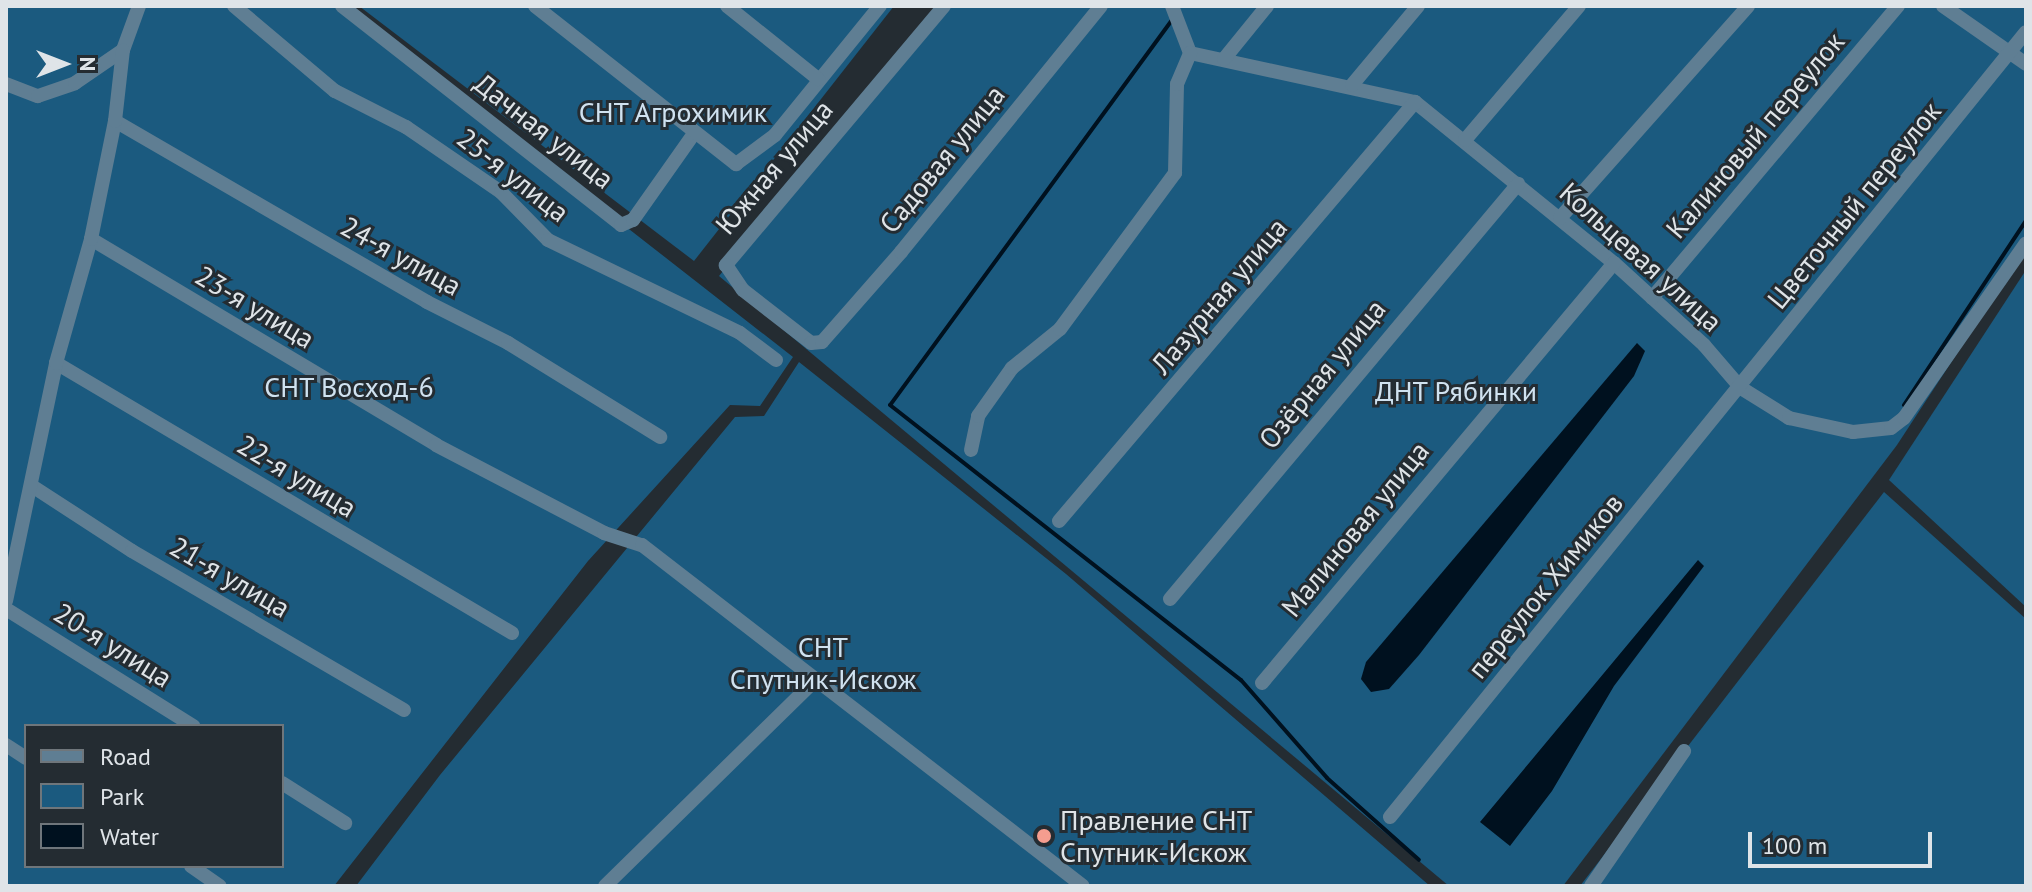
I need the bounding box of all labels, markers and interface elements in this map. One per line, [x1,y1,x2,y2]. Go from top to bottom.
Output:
north arrow [24,24,104,104]
street label: Калиновый переулок [1659,25,1851,245]
text: N [74,57,102,71]
street label: Дачная улица [468,66,620,196]
street label: Садовая улица [872,79,1012,239]
street label: Южная улица [708,93,840,241]
park label: СНТ Агрохимик [578,95,768,129]
street label: Цветочный переулок [1760,95,1948,315]
street label: 25-я улица [450,121,576,229]
street label: Кольцевая улица [1553,175,1729,339]
street label: 24-я улица [335,209,467,303]
street label: Лазурная улица [1144,211,1294,381]
street label: 23-я улица [190,258,320,356]
street label: Озёрная улица [1252,293,1392,455]
park label: СНТ Восход-6 [264,370,434,404]
park label: ДНТ Рябинки [1374,374,1538,408]
street label: 22-я улица [232,427,362,525]
street label: Малиновая улица [1274,435,1436,623]
street label: переулок Химиков [1460,487,1630,685]
street label: 21-я улица [164,529,296,625]
street label: 20-я улица [48,596,178,694]
park label: СНТ Спутник-Искож [730,630,916,696]
legend [24,724,284,868]
text: Road [100,741,151,772]
text: Park [100,781,144,812]
place label: Правление СНТ Спутник-Искож [1060,803,1252,869]
scale bar [1752,816,1936,866]
text: Water [100,821,159,852]
marker: Правление СНТ Спутник-Искож [1035,827,1053,845]
text: 100 m [1762,830,1827,861]

